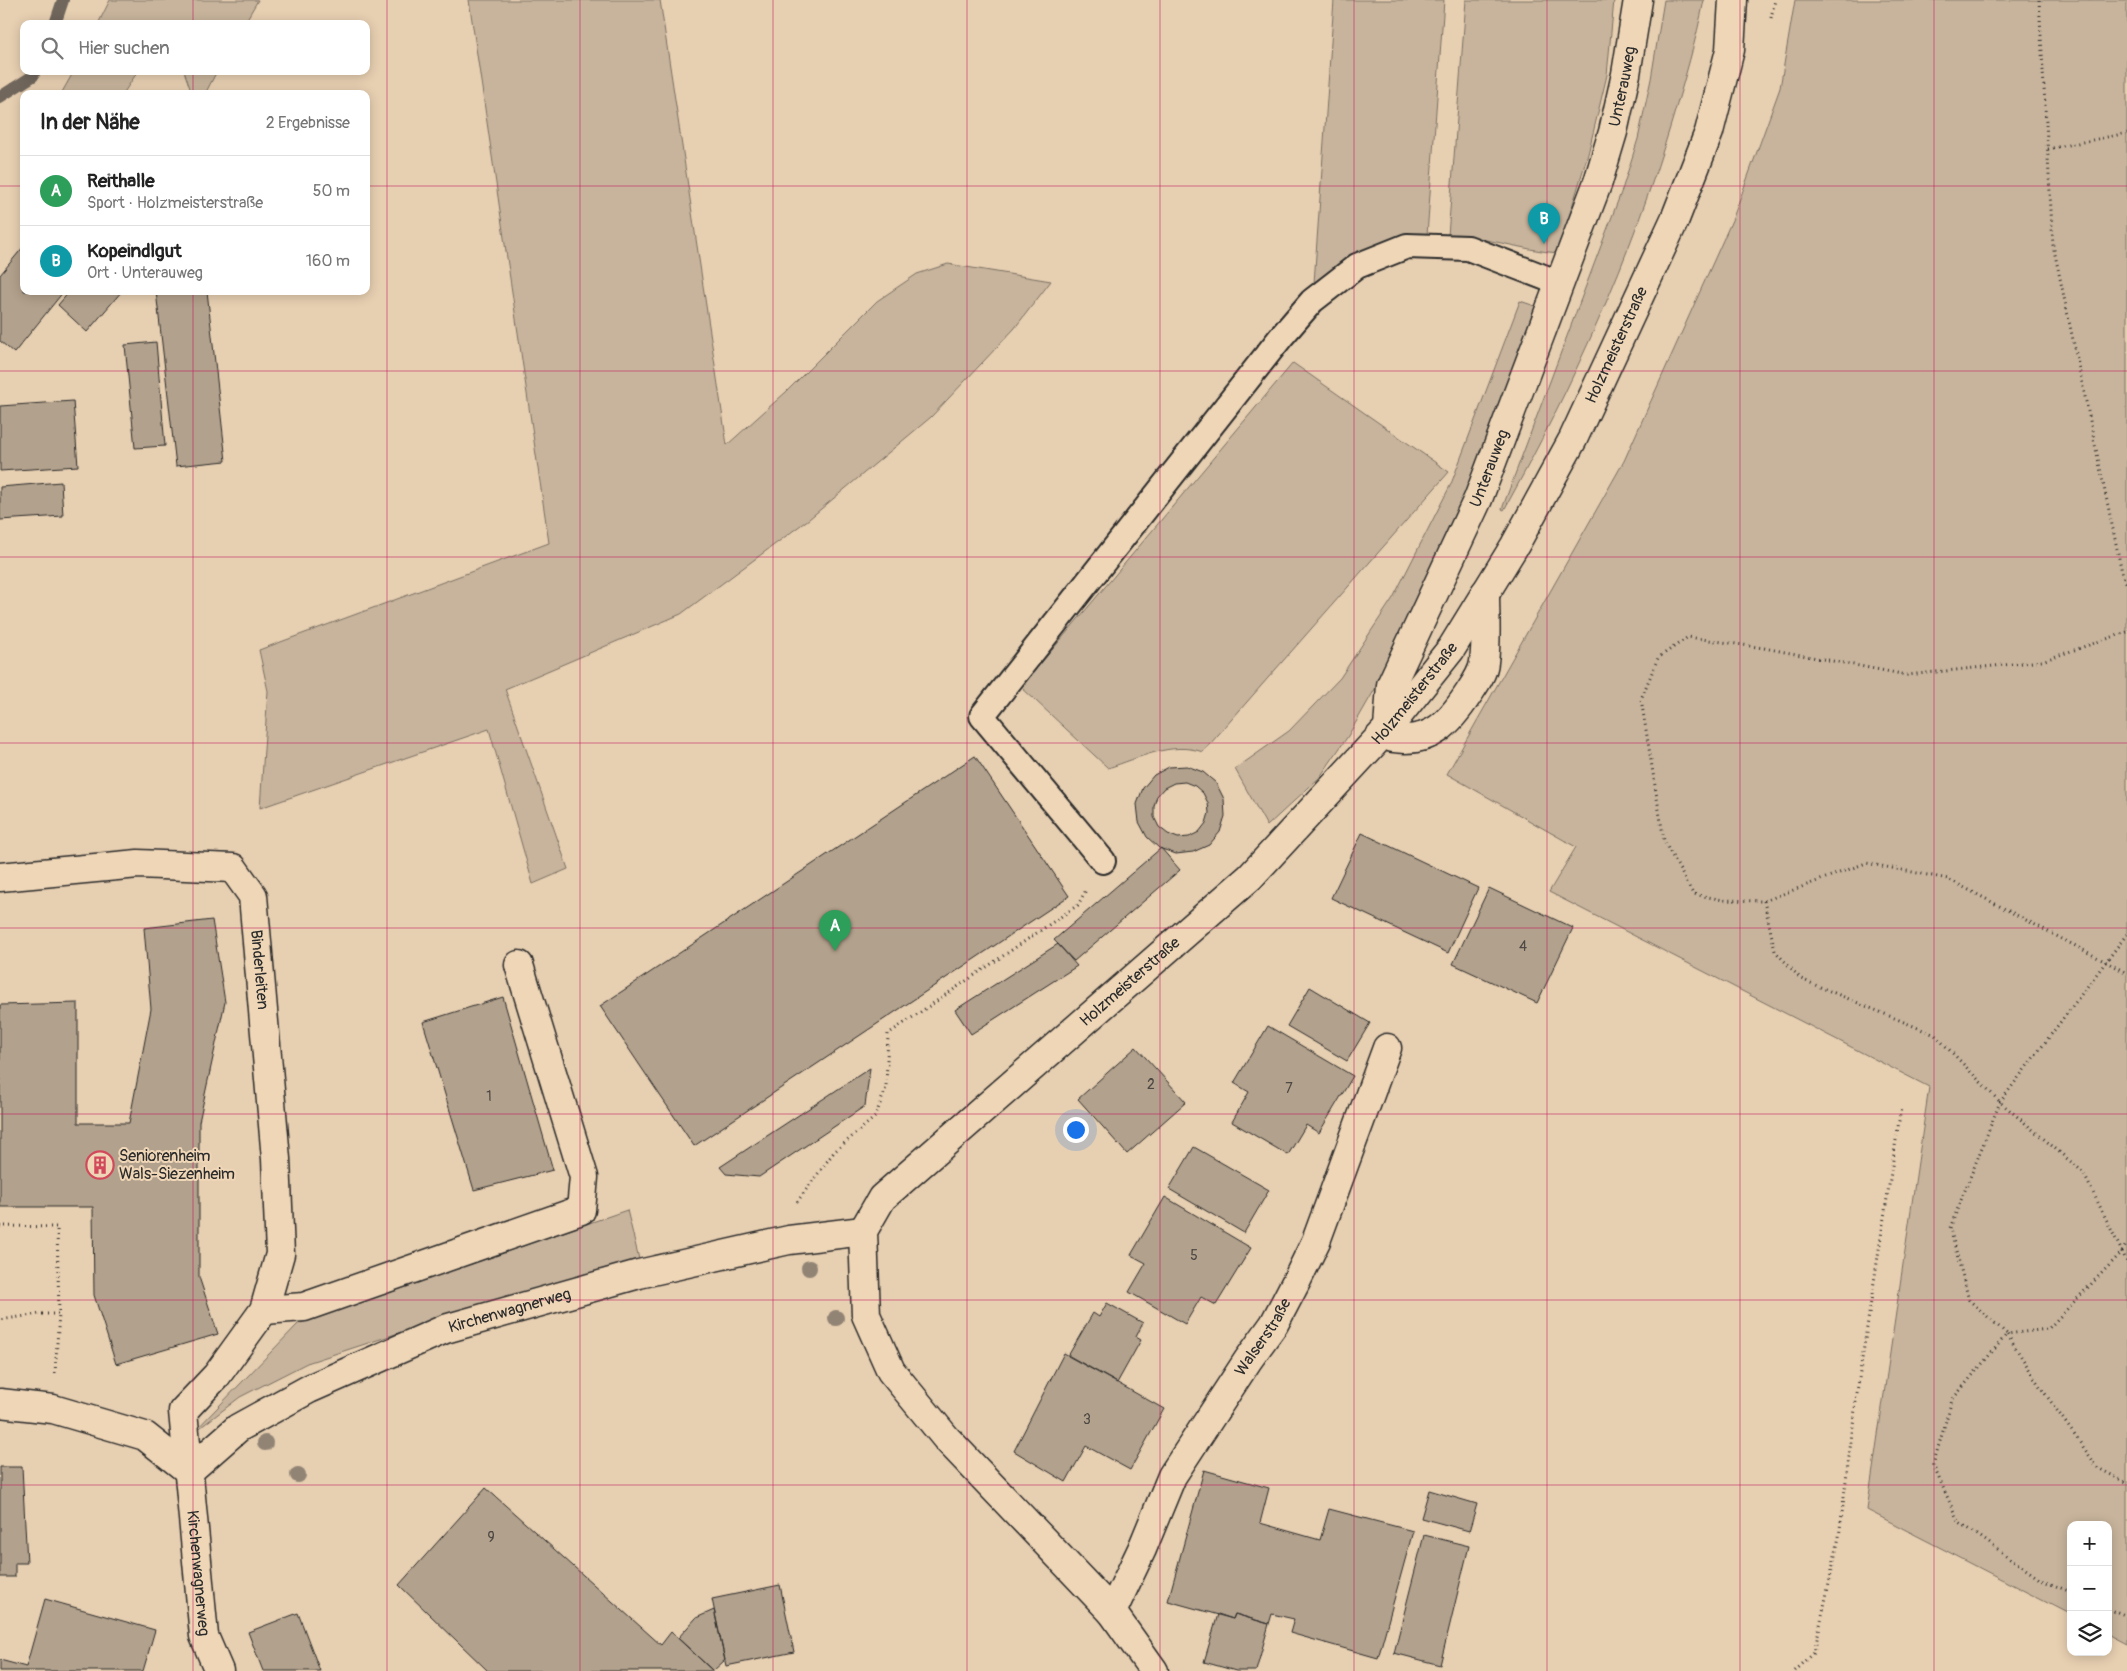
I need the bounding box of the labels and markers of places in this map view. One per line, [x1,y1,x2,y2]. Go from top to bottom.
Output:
pin: B [1528,203,1560,244]
pin: A [819,910,851,951]
place label: Seniorenheim Wals-Siezenheim [119,1146,235,1184]
building icon: Seniorenheim Wals-Siezenheim [85,1150,115,1180]

